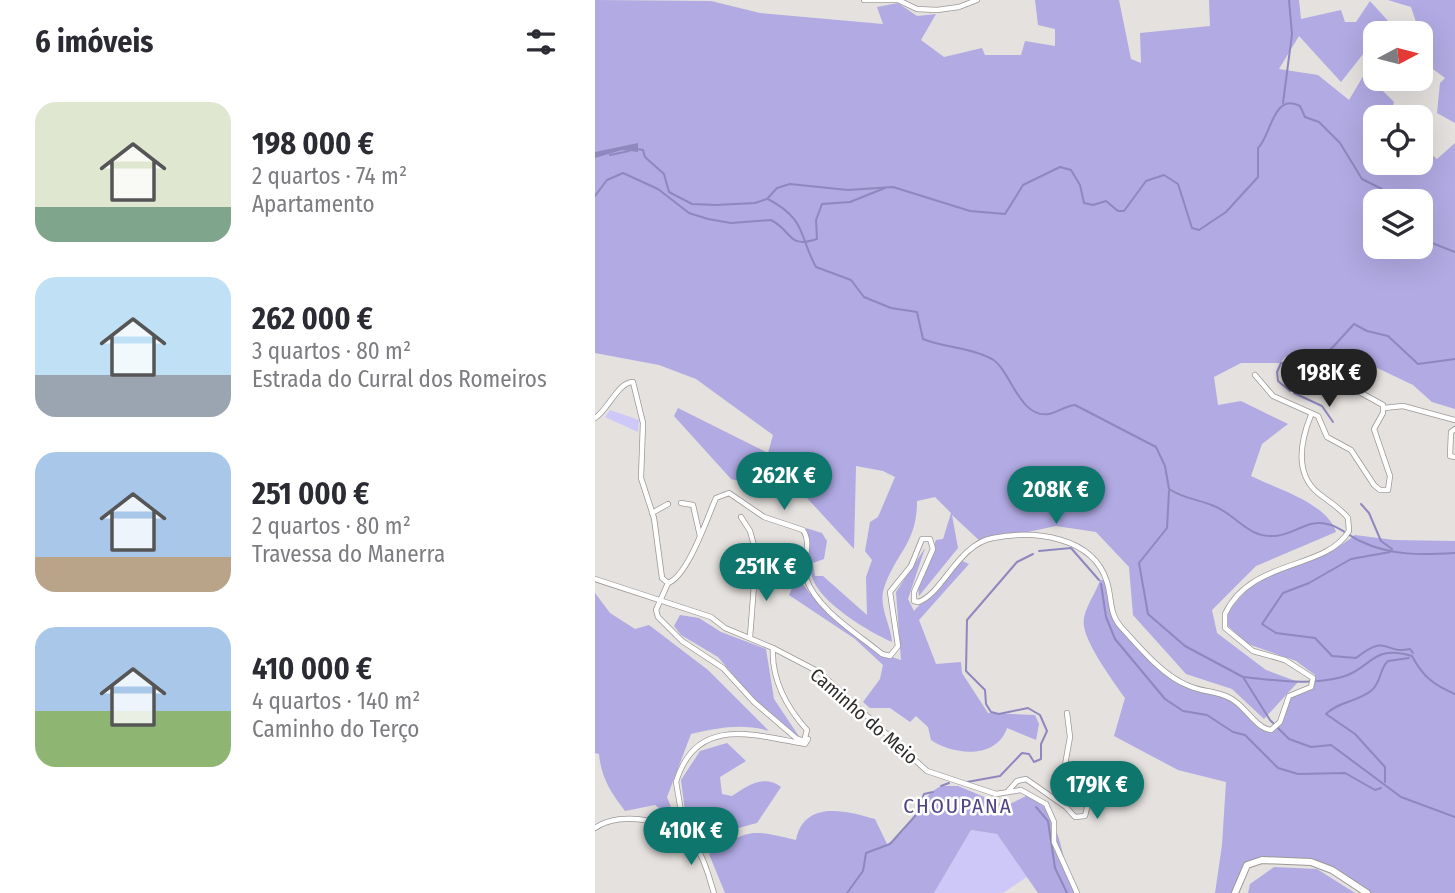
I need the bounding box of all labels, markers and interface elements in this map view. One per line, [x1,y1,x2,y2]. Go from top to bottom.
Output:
north arrow [1363,21,1433,91]
map controls [1363,21,1433,259]
icon: filters [522,23,560,61]
text: 6 imóveis [35,24,153,60]
button: locate [1363,105,1433,175]
text: 198 000 € [252,126,374,162]
icon: home [91,130,175,214]
text: 2 quartos · 74 m² [252,162,407,190]
button: layers [1363,189,1433,259]
text: Apartamento [252,190,375,218]
text: 262 000 € [252,301,373,337]
icon: home [91,305,175,389]
text: 3 quartos · 80 m² [252,337,411,365]
pin: 198K € [1272,350,1386,409]
text: 198K € [1297,358,1361,386]
text: Estrada do Curral dos Romeiros [252,365,547,393]
pin: 262K € [727,452,841,512]
text: 262K € [752,461,816,489]
pin: 208K € [999,466,1113,526]
text: 208K € [1023,475,1089,503]
text: 251 000 € [252,476,369,512]
icon: home [91,480,175,564]
text: 2 quartos · 80 m² [252,512,411,540]
text: Travessa do Manerra [252,540,445,568]
pin: 251K € [709,544,823,603]
text: 251K € [736,552,796,580]
text: 410 000 € [252,651,372,687]
icon: home [91,655,175,739]
street label: Caminho do Meio [806,663,922,769]
text: 4 quartos · 140 m² [252,687,420,715]
text: Caminho do Terço [252,715,419,743]
pin: 179K € [1040,762,1154,821]
text: 179K € [1066,770,1128,798]
district label: CHOUPANA [903,793,1013,819]
pin: 410K € [634,808,748,867]
text: 410K € [659,816,723,844]

